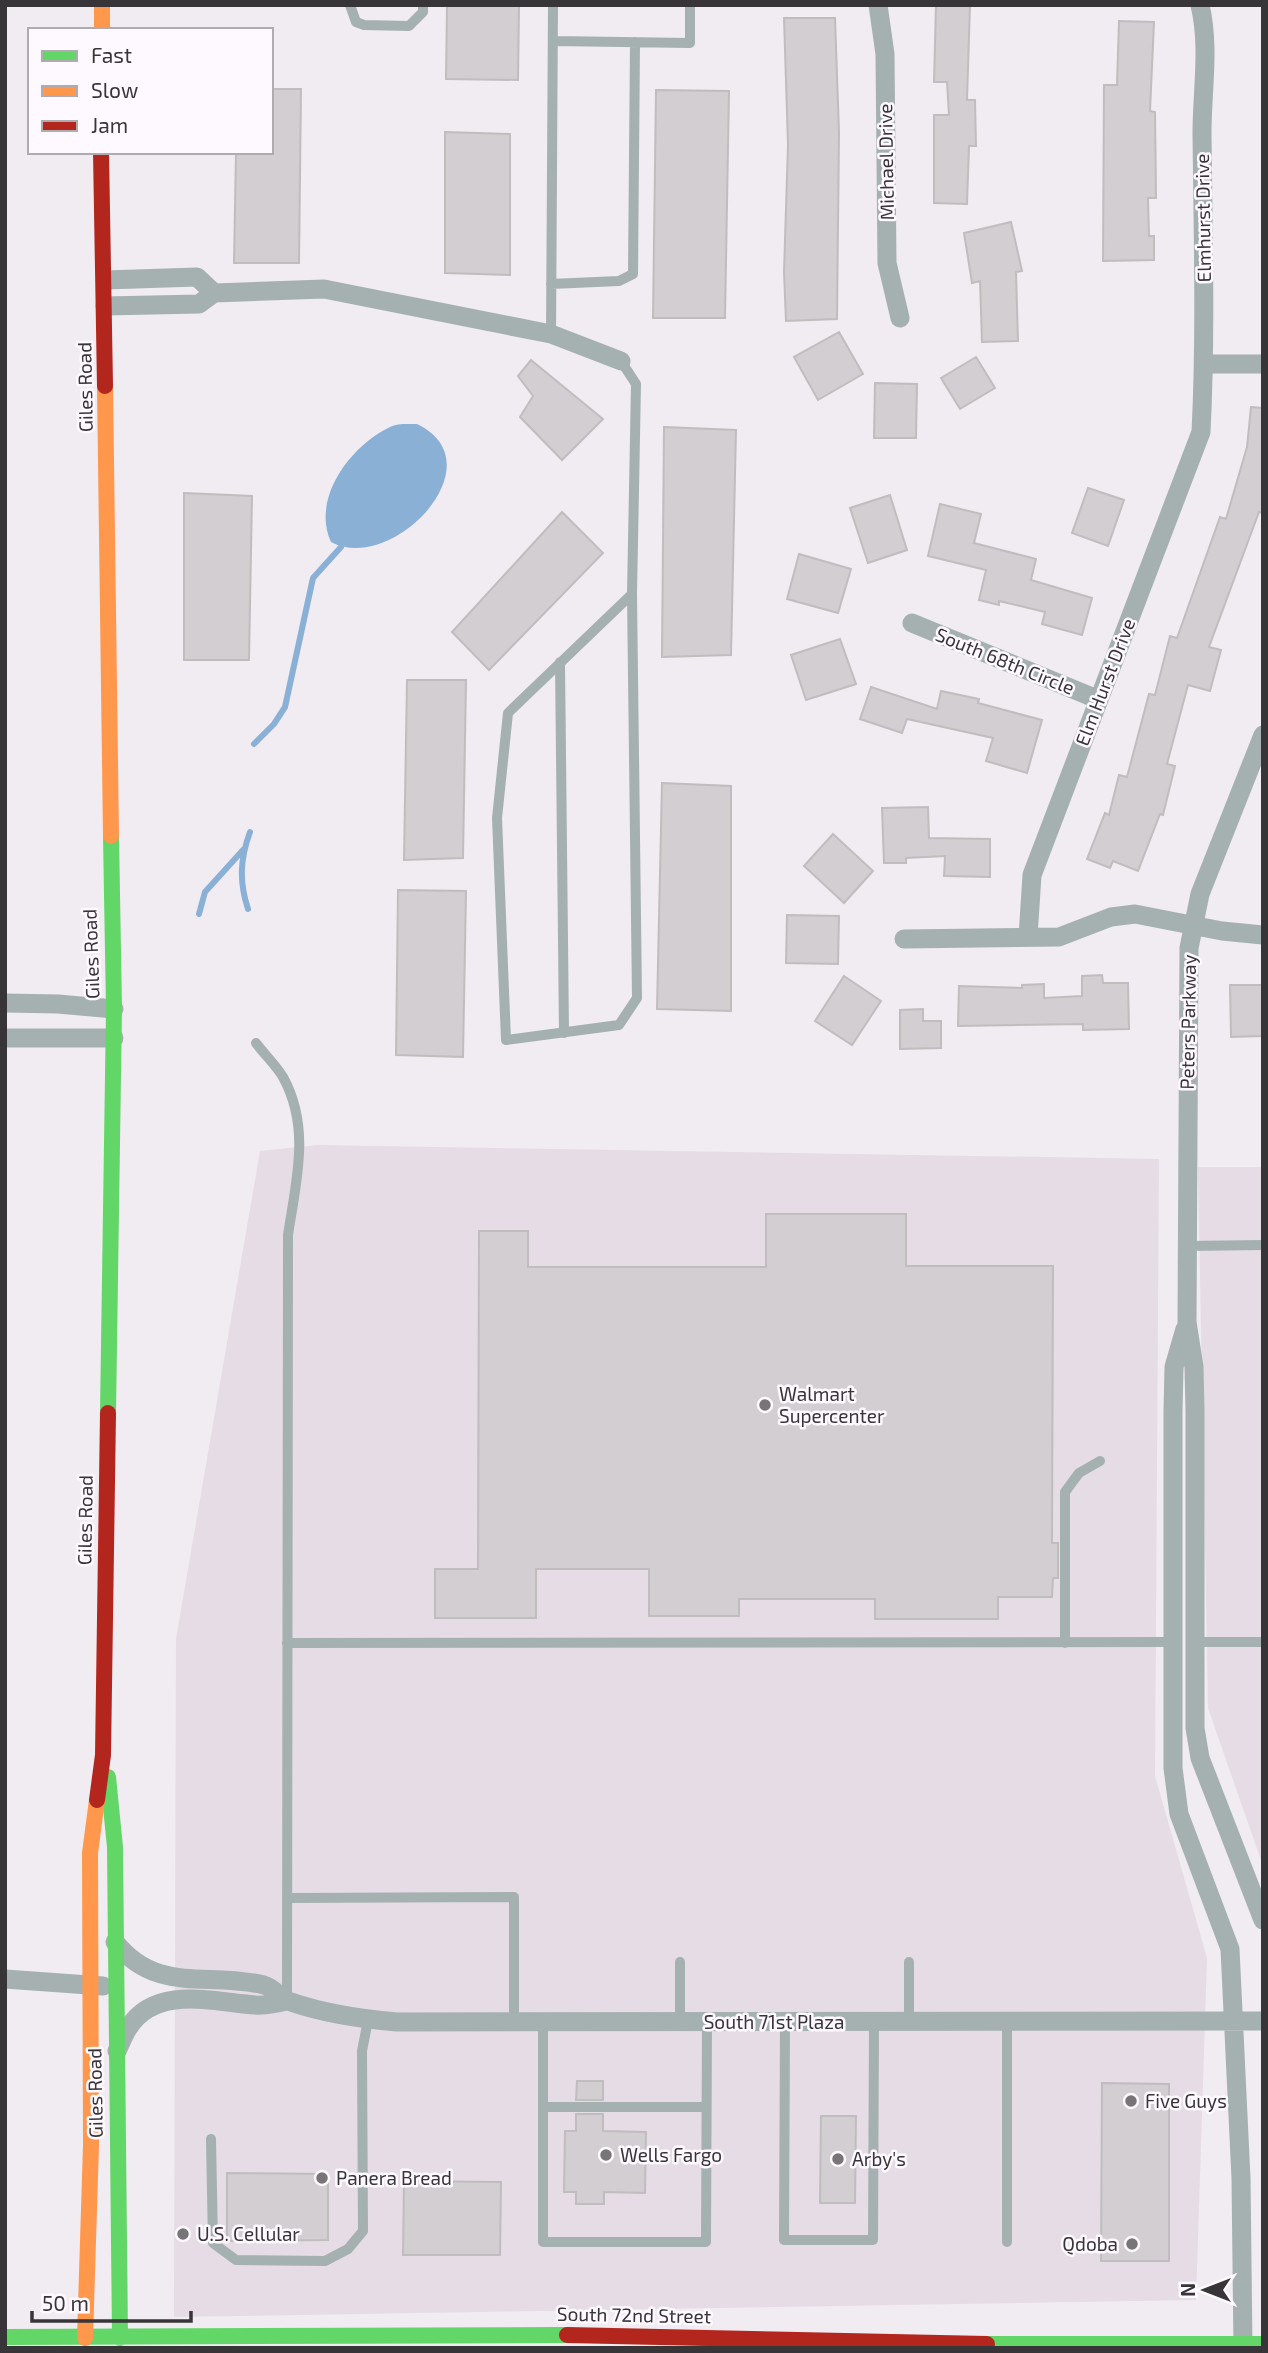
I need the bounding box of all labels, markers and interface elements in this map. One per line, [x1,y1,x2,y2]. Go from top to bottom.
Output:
legend [28,28,273,154]
text: Fast [91,42,132,67]
text: Slow [91,77,138,102]
street label: Michael Drive [873,103,898,221]
text: Jam [91,112,128,137]
street label: Elmhurst Drive [1190,153,1215,283]
street label: Giles Road [72,342,97,432]
street label: Elm Hurst Drive [1070,615,1139,749]
street label: South 68th Circle [932,622,1078,699]
street label: Giles Road [77,909,104,999]
street label: Peters Parkway [1175,954,1200,1090]
place label: Walmart Supercenter [779,1382,885,1427]
marker: Walmart Supercenter [757,1397,773,1413]
street label: Giles Road [72,1475,97,1565]
street label: South 71st Plaza [704,2010,844,2033]
street label: Giles Road [82,2048,107,2138]
place label: Five Guys [1145,2089,1227,2112]
marker: Five Guys [1123,2093,1139,2109]
place label: Wells Fargo [620,2143,722,2166]
marker: Wells Fargo [598,2147,614,2163]
place label: Arby's [852,2147,906,2170]
marker: Arby's [830,2151,846,2167]
place label: Panera Bread [336,2166,452,2189]
marker: Panera Bread [314,2170,330,2186]
place label: U.S. Cellular [197,2222,300,2245]
marker: U.S. Cellular [175,2226,191,2242]
place label: Qdoba [1062,2232,1118,2255]
marker: Qdoba [1124,2236,1140,2252]
north arrow [1170,2255,1240,2325]
scale bar [32,2280,191,2324]
text: N [1176,2283,1199,2297]
text: 50 m [42,2290,89,2315]
street label: South 72nd Street [557,2302,711,2327]

